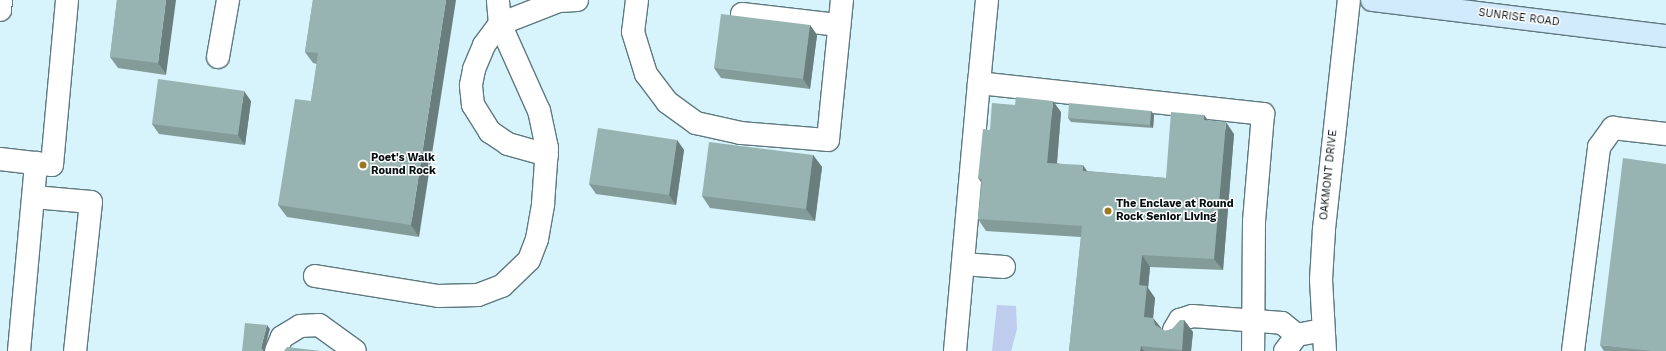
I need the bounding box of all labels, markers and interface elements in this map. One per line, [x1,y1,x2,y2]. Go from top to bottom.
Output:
street label: SUNRISE ROAD [1478,6,1560,30]
street label: OAKMONT DRIVE [1318,129,1340,221]
place label: Poet's Walk Round Rock [371,152,436,178]
marker: Poet's Walk Round Rock [358,160,368,170]
place label: The Enclave at Round Rock Senior Living [1116,198,1234,224]
marker: The Enclave at Round Rock Senior Living [1103,206,1113,216]

